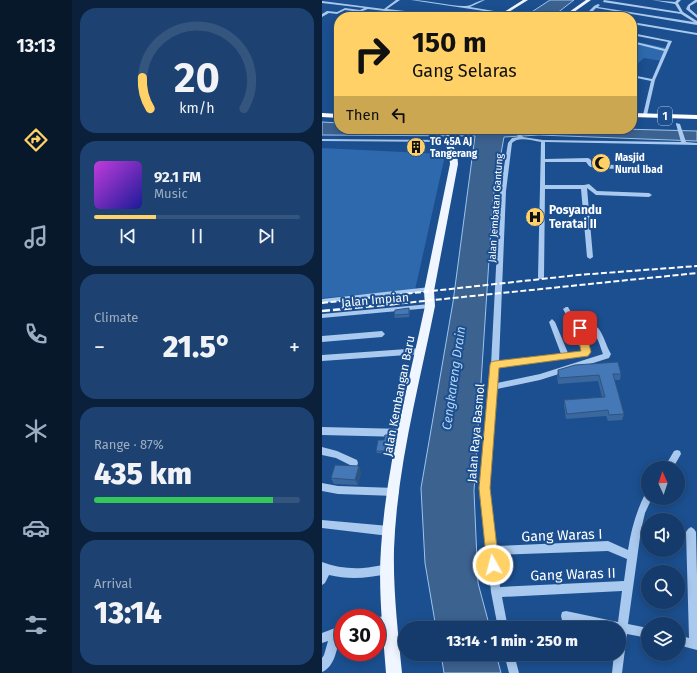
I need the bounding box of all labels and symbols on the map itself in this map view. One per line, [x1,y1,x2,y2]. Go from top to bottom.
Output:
road number: 1 [658,107,672,125]
building icon: TG 45A AJ Tangerang [405,136,427,158]
place label: TG 45A AJ Tangerang [430,136,478,160]
street label: Jalan Jembatan Gantung [486,152,506,263]
mosque icon: Masjid Nurul Ibad [590,152,612,174]
place label: Masjid Nurul Ibad [615,152,663,176]
place label: Posyandu Teratai II [549,203,602,231]
hospital icon: Posyandu Teratai II [524,206,546,228]
street label: Jalan Impian [340,290,410,310]
pin [563,311,597,345]
water label: Cengkareng Drain [439,325,468,431]
street label: Jalan Kembangan Baru [380,334,418,458]
street label: Jalan Raya Basmol [465,382,487,483]
north arrow [641,461,685,505]
street label: Gang Waras I [521,526,603,545]
position arrow [472,544,514,586]
street label: Gang Waras II [530,565,616,584]
speed limit sign: 30 [334,609,386,661]

